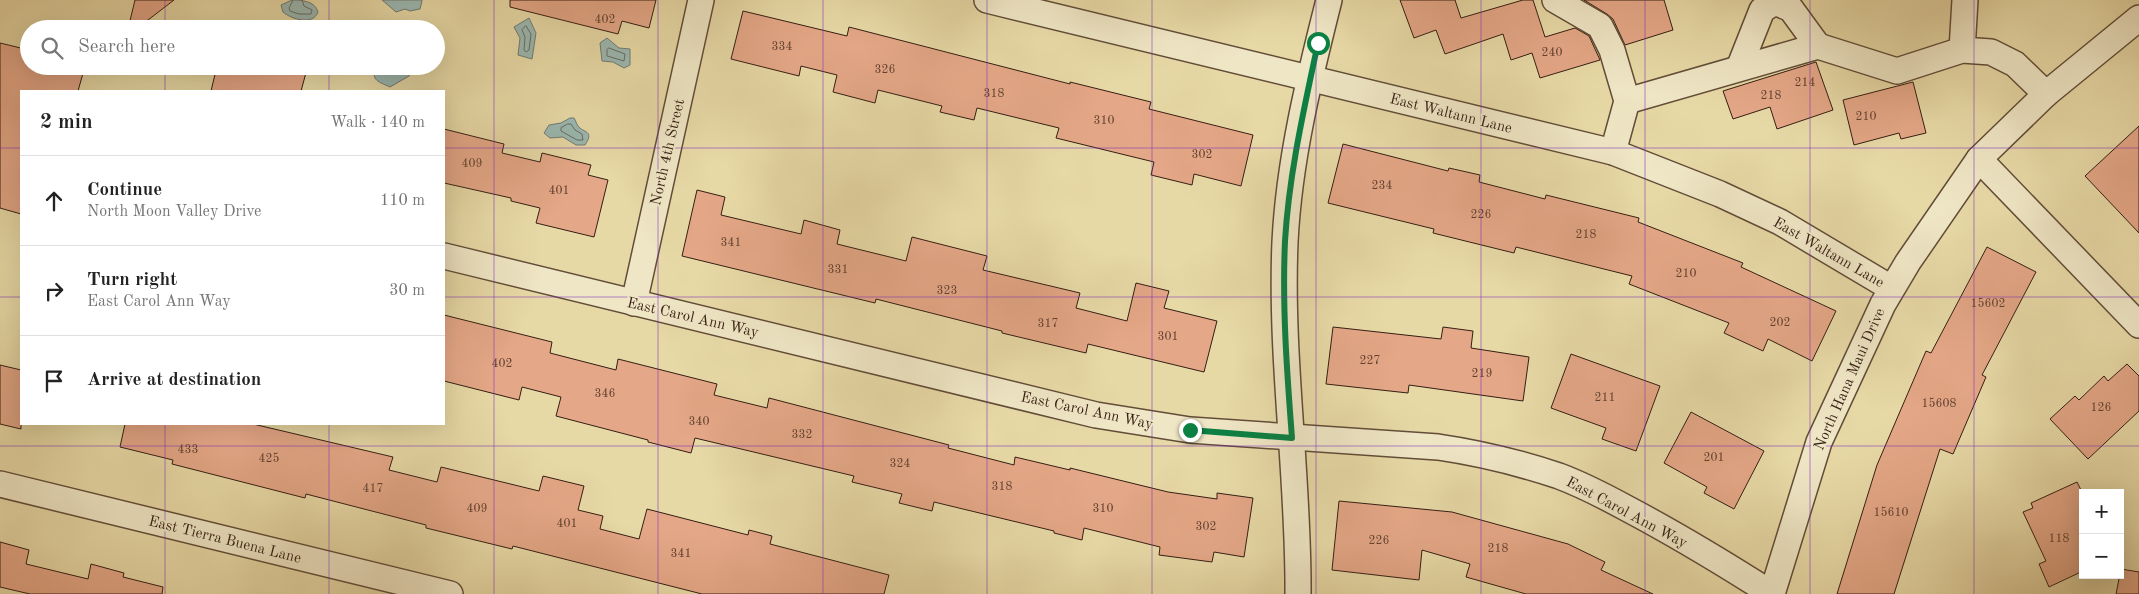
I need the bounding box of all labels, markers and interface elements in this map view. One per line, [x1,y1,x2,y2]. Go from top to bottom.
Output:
house number: 402 [595,14,615,26]
search box [20,20,445,75]
route start [1307,32,1330,55]
icon: search [38,34,66,62]
text: Search here [78,38,175,57]
house number: 334 [772,41,792,53]
house number: 240 [1542,47,1562,59]
house number: 326 [875,64,895,76]
house number: 214 [1795,77,1815,89]
house number: 318 [984,88,1004,100]
house number: 218 [1761,90,1781,102]
street label: East Waltann Lane [1388,92,1513,137]
street label: North 4th Street [649,98,688,207]
house number: 210 [1856,111,1876,123]
text: 2 min [40,112,93,133]
text: Walk · 140 m [330,115,425,131]
house number: 310 [1094,115,1114,127]
house number: 302 [1192,149,1212,161]
house number: 409 [462,158,482,170]
house number: 234 [1372,180,1392,192]
text: Continue [87,181,162,200]
house number: 401 [549,185,569,197]
icon: ahead [40,187,68,215]
text: 110 m [380,193,425,209]
text: North Moon Valley Drive [87,204,261,220]
house number: 226 [1471,209,1491,221]
street label: East Waltann Lane [1770,215,1886,291]
house number: 218 [1576,229,1596,241]
house number: 341 [721,237,741,249]
house number: 331 [828,264,848,276]
house number: 210 [1676,268,1696,280]
text: Turn right [87,271,177,290]
icon: right [40,277,68,305]
text: 30 m [389,283,425,299]
house number: 323 [937,285,957,297]
text: East Carol Ann Way [87,294,231,310]
street label: East Carol Ann Way [625,296,760,341]
house number: 15602 [1971,297,2005,310]
street label: North Hana Maui Drive [1812,306,1889,453]
house number: 202 [1770,317,1790,329]
house number: 317 [1038,318,1058,330]
house number: 301 [1158,331,1178,343]
house number: 227 [1360,355,1380,367]
house number: 402 [492,358,512,370]
icon: arrive [40,367,68,395]
house number: 219 [1472,368,1492,380]
text: Arrive at destination [87,371,261,390]
house number: 346 [595,388,615,400]
street label: East Carol Ann Way [1019,390,1154,433]
house number: 211 [1595,392,1615,404]
house number: 15608 [1922,397,1956,410]
house number: 126 [2091,402,2111,414]
house number: 340 [689,416,709,428]
route end [1179,419,1202,442]
house number: 332 [792,429,812,441]
house number: 433 [178,444,198,456]
house number: 425 [259,452,279,465]
house number: 201 [1704,452,1724,464]
house number: 324 [890,458,910,470]
street label: East Carol Ann Way [1563,475,1689,552]
house number: 318 [992,481,1012,493]
house number: 417 [363,483,383,495]
map controls [2079,489,2124,579]
button: + [2079,489,2124,534]
house number: 409 [467,503,487,515]
house number: 310 [1093,503,1113,515]
house number: 15610 [1874,506,1908,519]
street label: East Tierra Buena Lane [147,514,303,567]
house number: 401 [557,518,577,530]
house number: 302 [1196,521,1216,533]
house number: 118 [2049,533,2069,545]
button: − [2079,534,2124,579]
house number: 226 [1369,535,1389,547]
house number: 218 [1488,543,1508,555]
house number: 341 [671,548,691,560]

